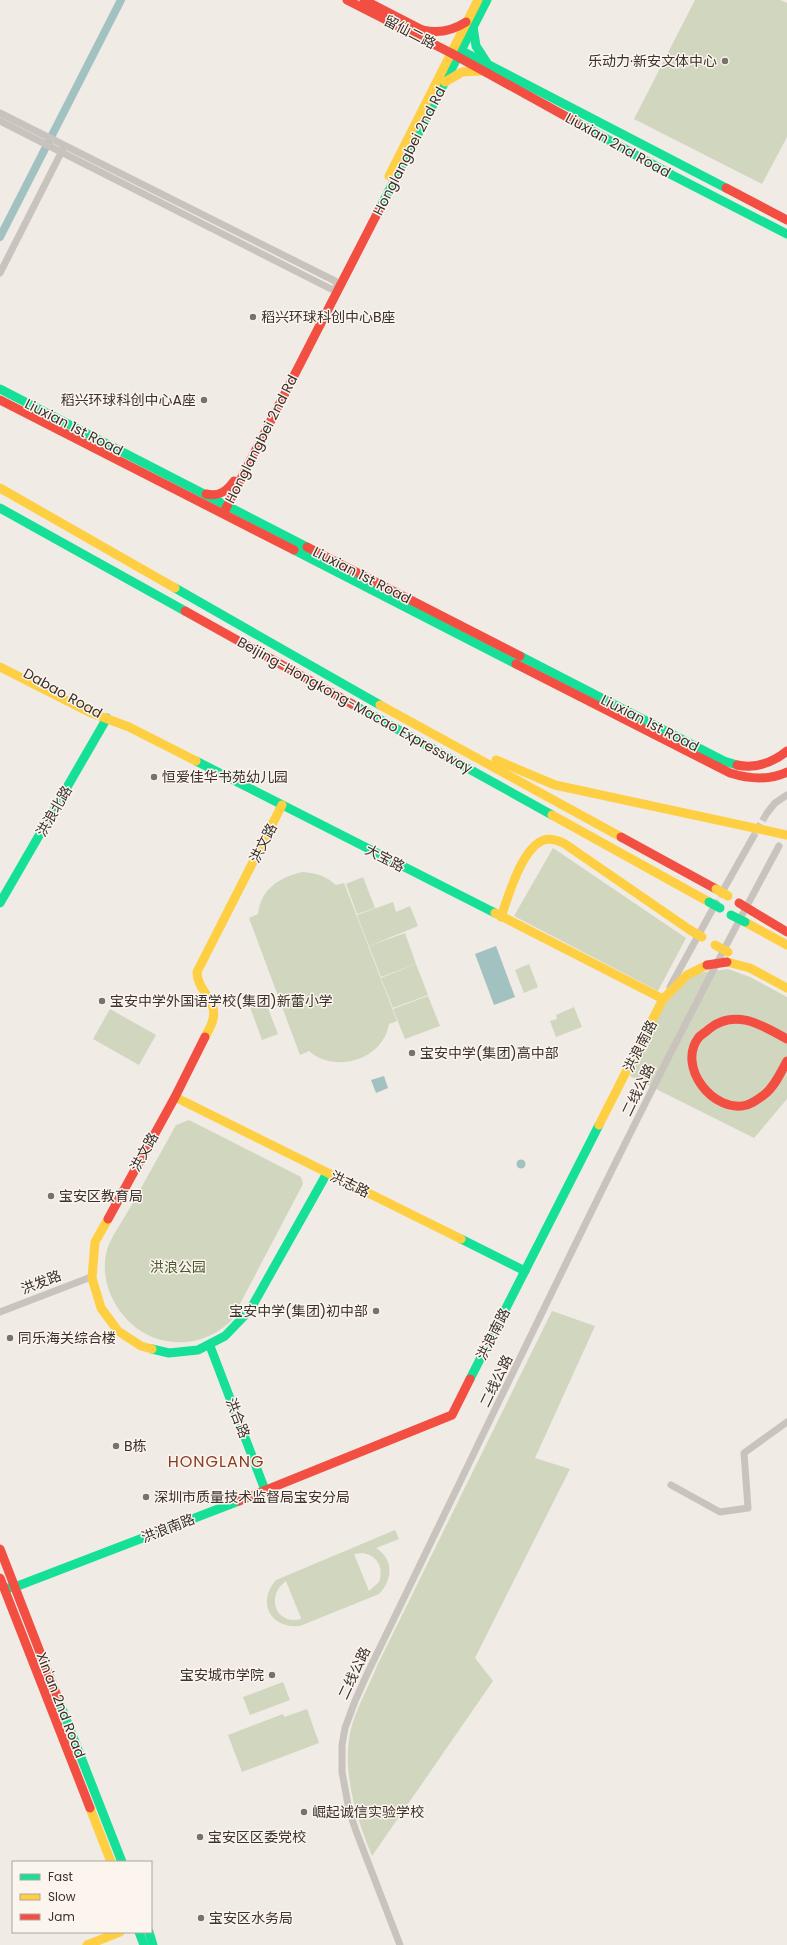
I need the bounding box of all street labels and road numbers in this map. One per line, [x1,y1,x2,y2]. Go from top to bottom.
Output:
street label: 留仙二路 [381,10,439,54]
street label: Honglangbei 2nd Rd [368,83,450,219]
street label: Liuxian 2nd Road [562,108,674,182]
street label: Honglangbei 2nd Rd [220,371,302,507]
street label: Liuxian 1st Road [21,394,127,460]
street label: Liuxian 1st Road [309,542,415,608]
street label: Beijing-Hongkong-Macao Expressway [234,632,476,778]
street label: Dabao Road [20,663,106,723]
street label: Liuxian 1st Road [597,690,703,756]
street label: 洪浪北路 [31,782,77,840]
street label: 洪文路 [245,820,281,866]
street label: 大宝路 [362,840,408,876]
street label: 洪浪南路 [618,1017,662,1075]
street label: 二线公路 [617,1060,659,1120]
street label: 洪文路 [125,1129,163,1175]
street label: 洪志路 [327,1166,373,1202]
street label: 洪发路 [18,1265,64,1299]
street label: 洪浪南路 [471,1305,515,1363]
street label: 二线公路 [475,1351,517,1411]
street label: 洪合路 [221,1395,255,1441]
street label: 洪浪南路 [138,1509,198,1547]
street label: 二线公路 [333,1643,375,1703]
street label: Xin'an 2nd Road [32,1649,90,1761]

